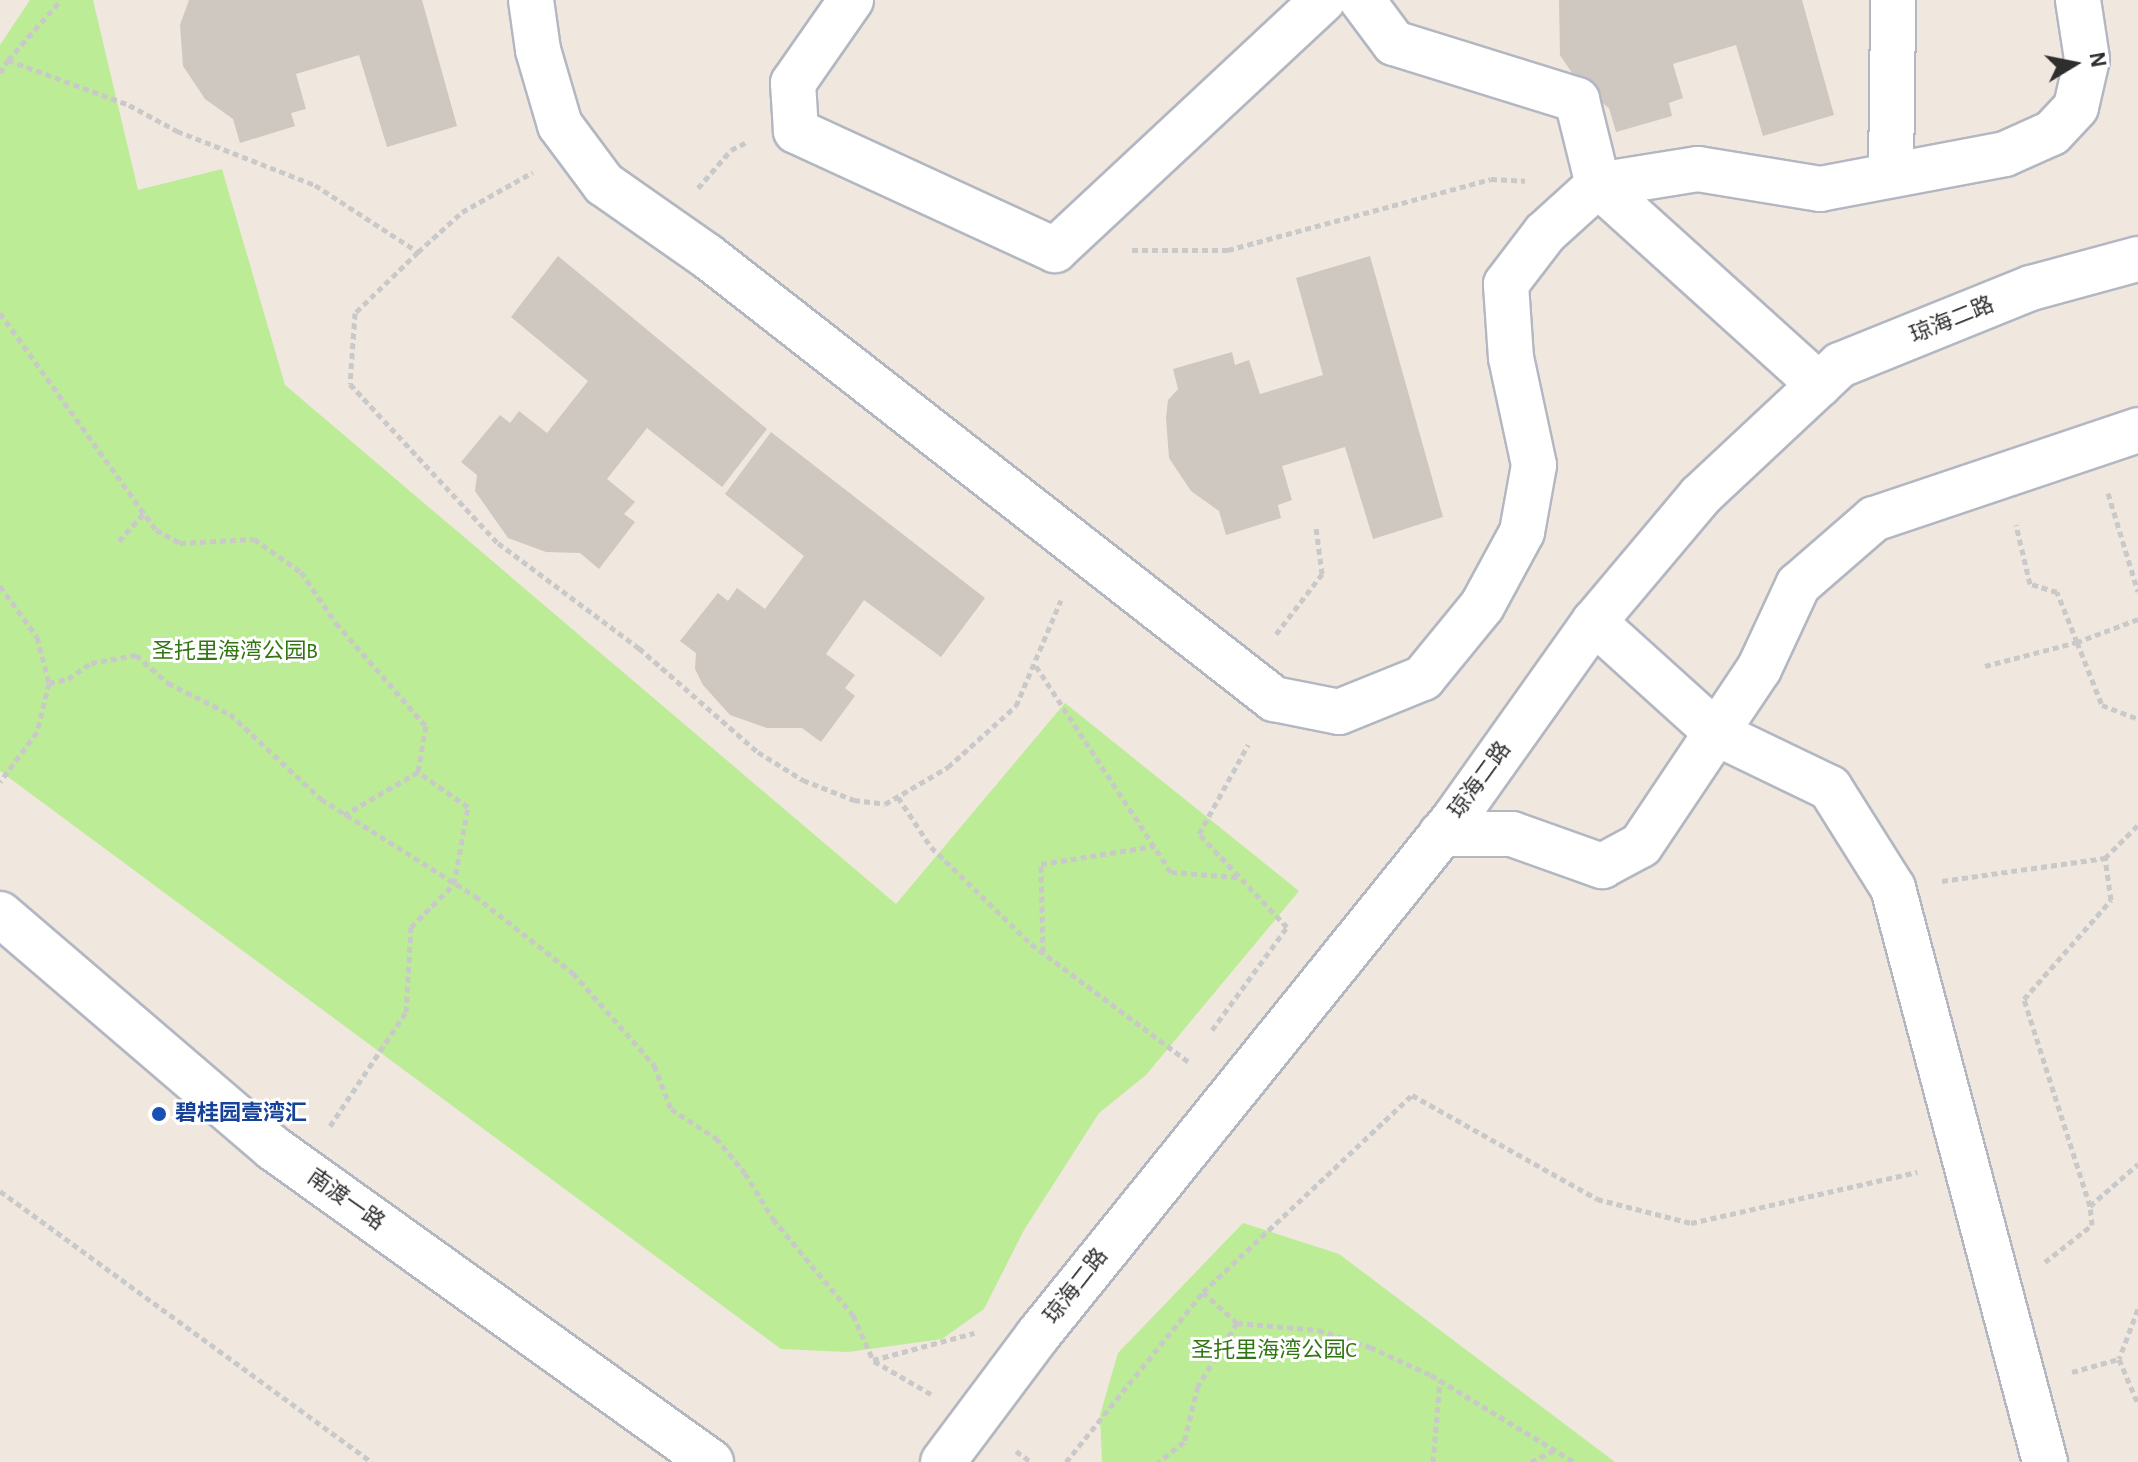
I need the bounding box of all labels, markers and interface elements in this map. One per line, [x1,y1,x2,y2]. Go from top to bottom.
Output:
north arrow [2034,24,2114,104]
text: N [2085,50,2110,69]
street label: 琼海二路 [1906,291,1998,349]
park label: 圣托里海湾公园B [152,639,318,665]
street label: 琼海二路 [1443,737,1517,823]
place label: 碧桂园壹湾汇 [175,1101,307,1127]
marker: 碧桂园壹湾汇 [150,1105,168,1123]
street label: 南渡一路 [302,1164,390,1236]
street label: 琼海二路 [1039,1243,1113,1329]
park label: 圣托里海湾公园C [1191,1338,1357,1364]

